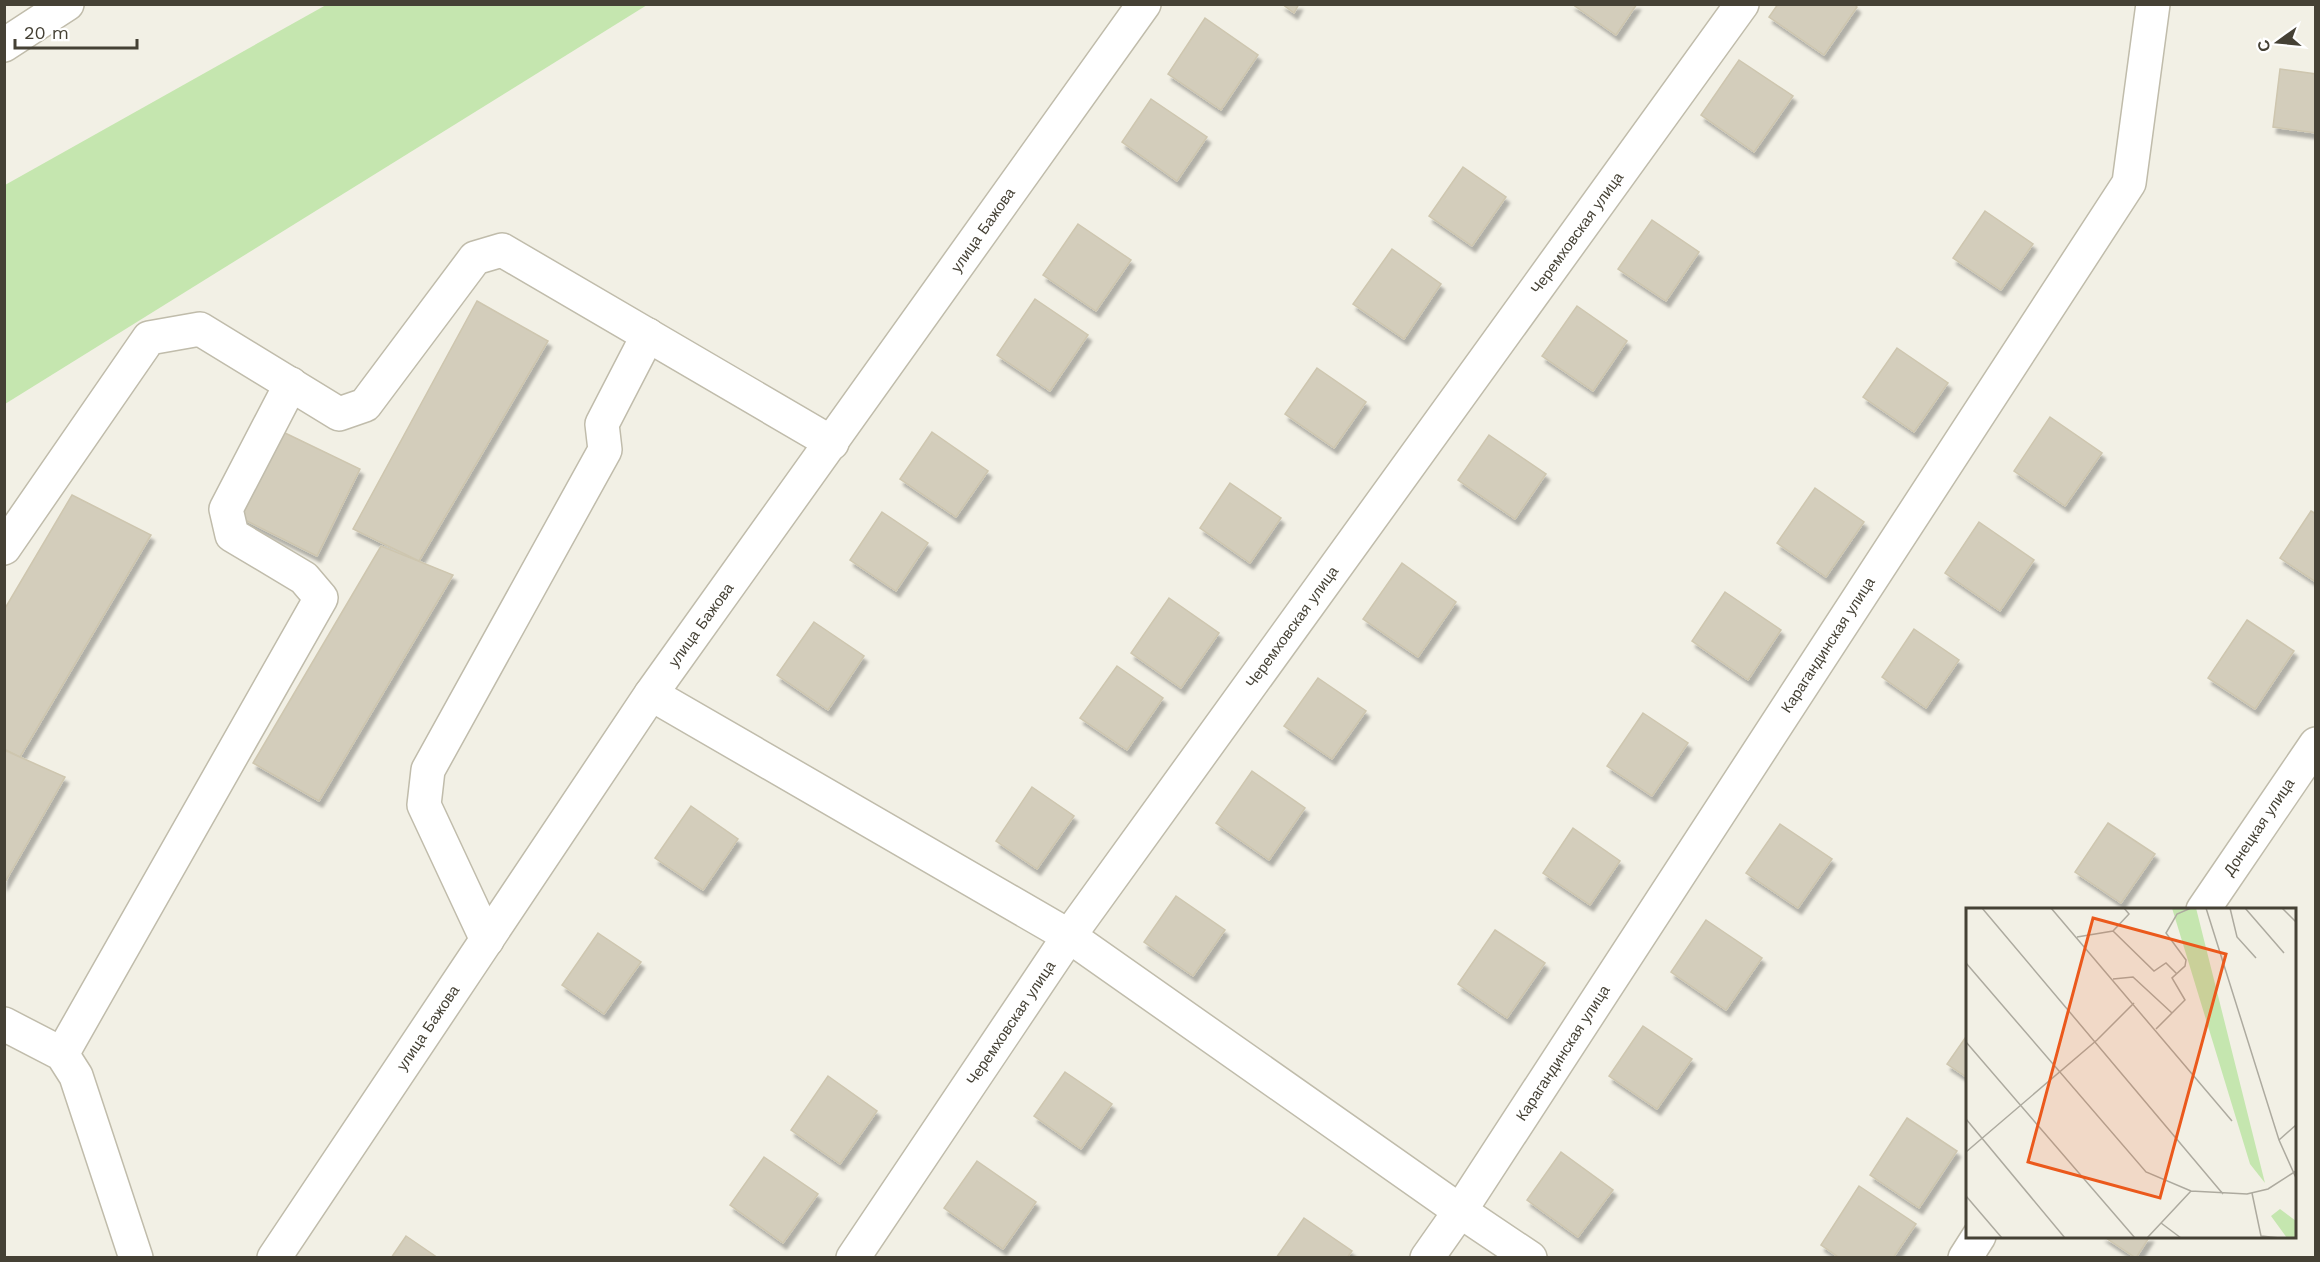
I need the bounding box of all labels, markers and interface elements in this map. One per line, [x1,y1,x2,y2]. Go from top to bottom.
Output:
scale bar [15,12,136,50]
north arrow [2248,12,2308,72]
text: 20 m [24,22,69,43]
text: С [2253,37,2275,54]
street label: Черемховская улица [1527,168,1628,297]
street label: улица Бажова [947,184,1019,276]
street label: Черемховская улица [1242,562,1343,691]
street label: Карагандинская улица [1777,573,1879,716]
street label: улица Бажова [665,579,738,670]
street label: Донецкая улица [2220,774,2299,879]
inset map [1966,908,2296,1238]
street label: Черемховская улица [963,957,1060,1089]
street label: улица Бажова [393,981,464,1074]
street label: Карагандинская улица [1512,981,1614,1124]

